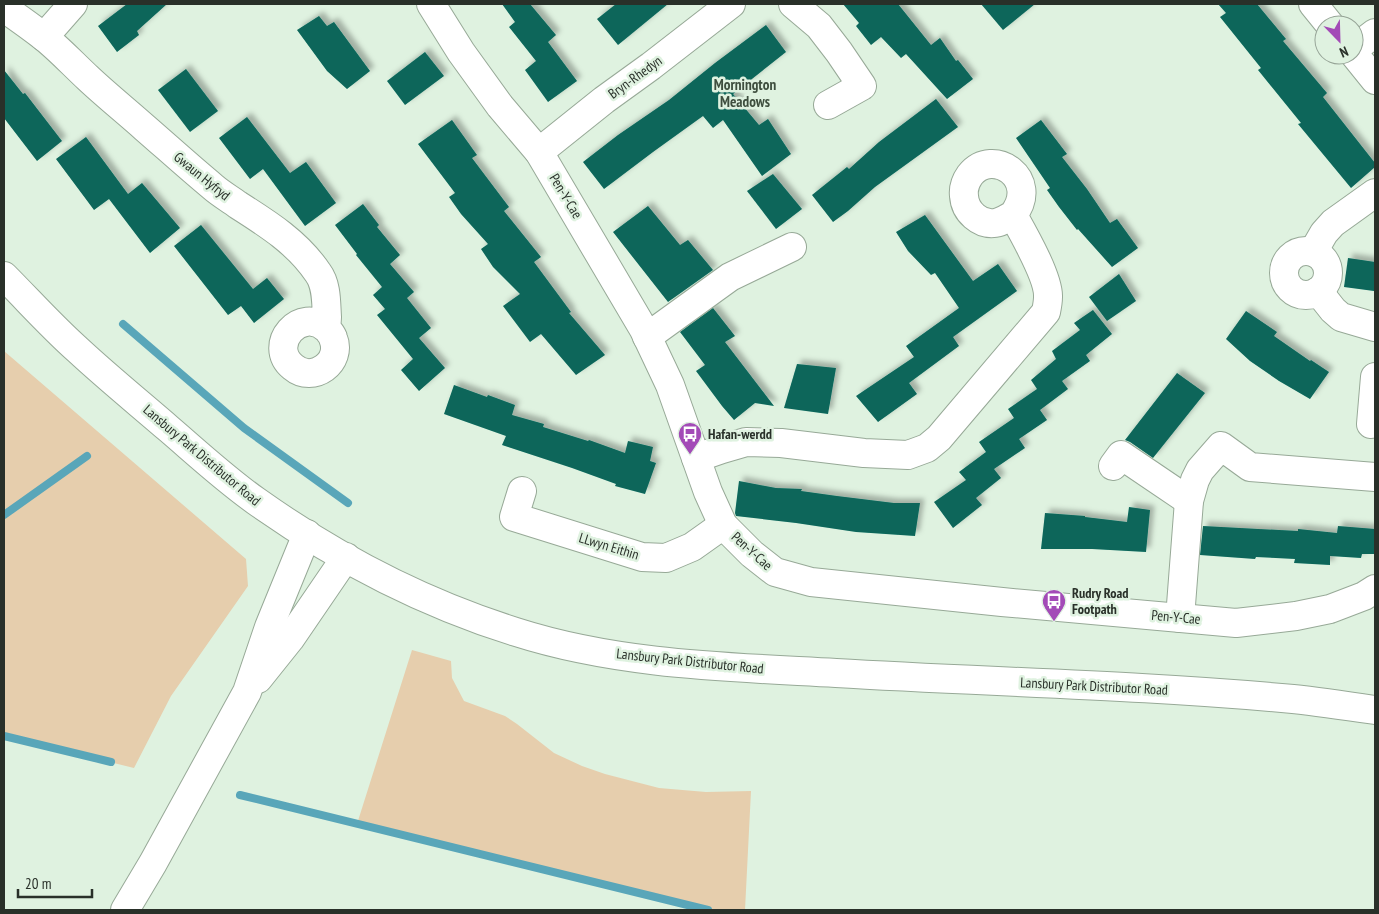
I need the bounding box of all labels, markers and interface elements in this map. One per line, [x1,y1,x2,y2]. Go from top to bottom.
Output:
north arrow [1314,15,1364,65]
text: N [1337,42,1351,62]
street label: Bryn-Rhedyn [605,51,665,103]
district label: Mornington Meadows [714,75,776,111]
street label: Gwaun Hyfryd [170,148,234,204]
street label: Pen-Y-Cae [546,170,586,222]
street label: Lansbury Park Distributor Road [140,401,264,509]
bus stop icon: Hafan-werdd [677,421,703,455]
place label: Hafan-werdd [708,425,772,443]
street label: LLwyn Eithin [577,528,641,564]
street label: Pen-Y-Cae [728,528,776,574]
place label: Rudry Road Footpath [1072,584,1128,618]
bus stop icon: Rudry Road Footpath [1041,588,1067,622]
street label: Pen-Y-Cae [1151,606,1201,628]
street label: Lansbury Park Distributor Road [616,644,764,678]
street label: Lansbury Park Distributor Road [1020,673,1168,699]
scale bar [18,866,91,898]
text: 20 m [25,874,51,893]

